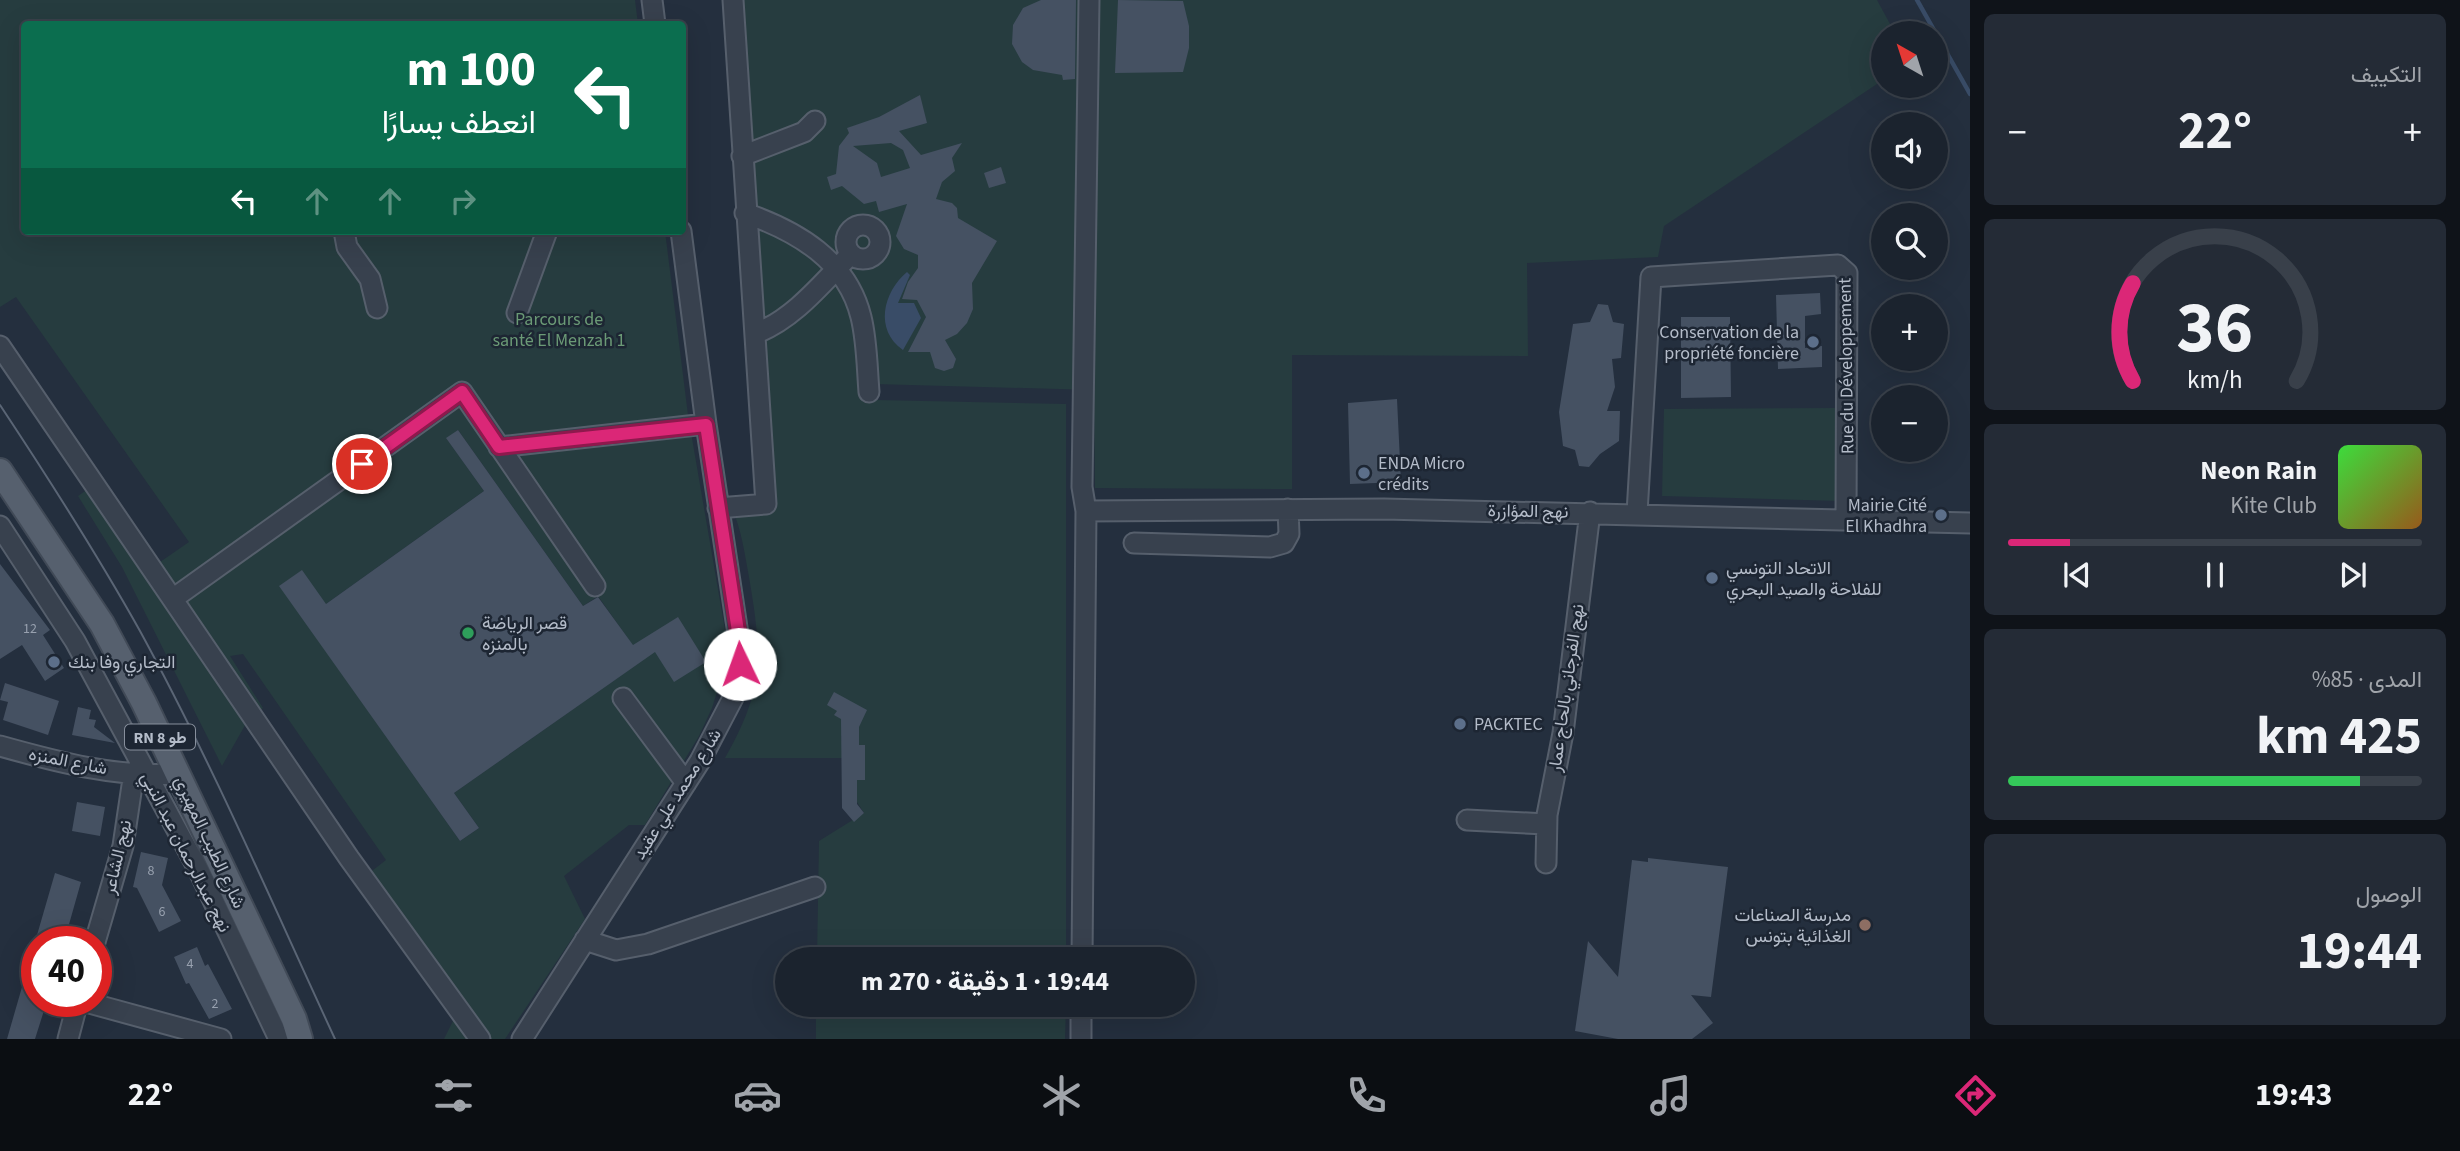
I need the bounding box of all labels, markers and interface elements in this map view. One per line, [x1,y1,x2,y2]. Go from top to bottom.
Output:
north arrow [1871,21,1948,98]
map controls [1871,21,1948,462]
text: 100 m [407,35,536,105]
icon: left [560,49,651,140]
text: التكييف [2351,58,2422,91]
text: 22° [2178,95,2252,169]
text: انعطف يسارًا [382,100,536,146]
text: − [2008,106,2027,160]
text: + [2403,106,2422,160]
button: sound [1871,112,1948,189]
icon: left [225,182,263,220]
icon: ahead [298,182,336,220]
icon: ahead [371,182,409,220]
icon: right [444,182,482,220]
button: search [1871,203,1948,280]
text: 36 [2177,276,2253,380]
street label: Rue du Développement [1832,278,1861,454]
button: + [1871,294,1948,371]
park label: Parcours de santé El Menzah 1 [492,307,626,353]
place label: Conservation de la propriété foncière [1659,320,1799,366]
marker: Conservation de la propriété foncière [1805,334,1821,350]
text: km/h [2187,361,2243,397]
button: − [1871,385,1948,462]
pin [332,434,392,494]
icon: arrive [343,445,381,483]
place label: ENDA Micro crédits [1378,451,1465,497]
text: Neon Rain [2200,452,2317,489]
marker: ENDA Micro crédits [1356,465,1372,481]
text: Kite Club [2230,489,2317,522]
place label: Mairie Cité El Khadhra [1845,493,1927,539]
street label: نهج المؤازرة [1487,498,1569,525]
marker: Mairie Cité El Khadhra [1933,507,1949,523]
place label: الاتحاد التونسي للفلاحة والصيد البحري [1726,556,1882,604]
icon: previous [2058,556,2096,594]
icon: pause [2196,556,2234,594]
icon: next [2334,556,2372,594]
marker: الاتحاد التونسي للفلاحة والصيد البحري [1704,570,1720,586]
street label: نهج الفرجاني بالحاج عمار [1542,602,1593,775]
place label: قصر الرياضة بالمنزه [482,611,567,657]
house number: 12 [23,619,37,639]
marker: قصر الرياضة بالمنزه [460,625,476,641]
position arrow [703,627,777,701]
place label: التجاري وفا بنك [68,650,176,677]
marker: التجاري وفا بنك [46,654,62,670]
text: المدى · 85% [2312,663,2422,696]
text: 425 km [2256,700,2422,774]
place label: PACKTEC [1474,712,1543,737]
marker: PACKTEC [1452,716,1468,732]
road number: RN 8 طو [125,724,195,750]
street label: شارع محمد علي عقيد [627,724,729,866]
street label: شارع المنزه [27,742,109,781]
street label: نهج عبدالرحمان عبد النبي [132,768,237,938]
street label: شارع الطيب المهيري [166,772,251,913]
street label: نهج الشاعر [97,817,138,898]
house number: 8 [148,861,155,881]
text: الوصول [2356,878,2422,911]
house number: 6 [159,902,166,922]
place label: مدرسة الصناعات الغذائية بتونس [1734,903,1851,949]
text: 19:44 [2297,915,2422,989]
marker: مدرسة الصناعات الغذائية بتونس [1857,917,1873,933]
speed limit sign: 40 [21,926,112,1017]
house number: 4 [187,954,194,974]
text: 19:44 · 1 دقيقة · 270 m [861,963,1109,1000]
house number: 2 [212,994,219,1014]
icon: filters [429,1071,478,1120]
icon: car [733,1071,782,1120]
icon: climate [1037,1071,1086,1120]
icon: phone [1342,1071,1391,1120]
icon: music [1646,1071,1695,1120]
icon: directions [1951,1071,2000,1120]
text: 22° [128,1072,173,1118]
text: 19:43 [2255,1072,2332,1118]

